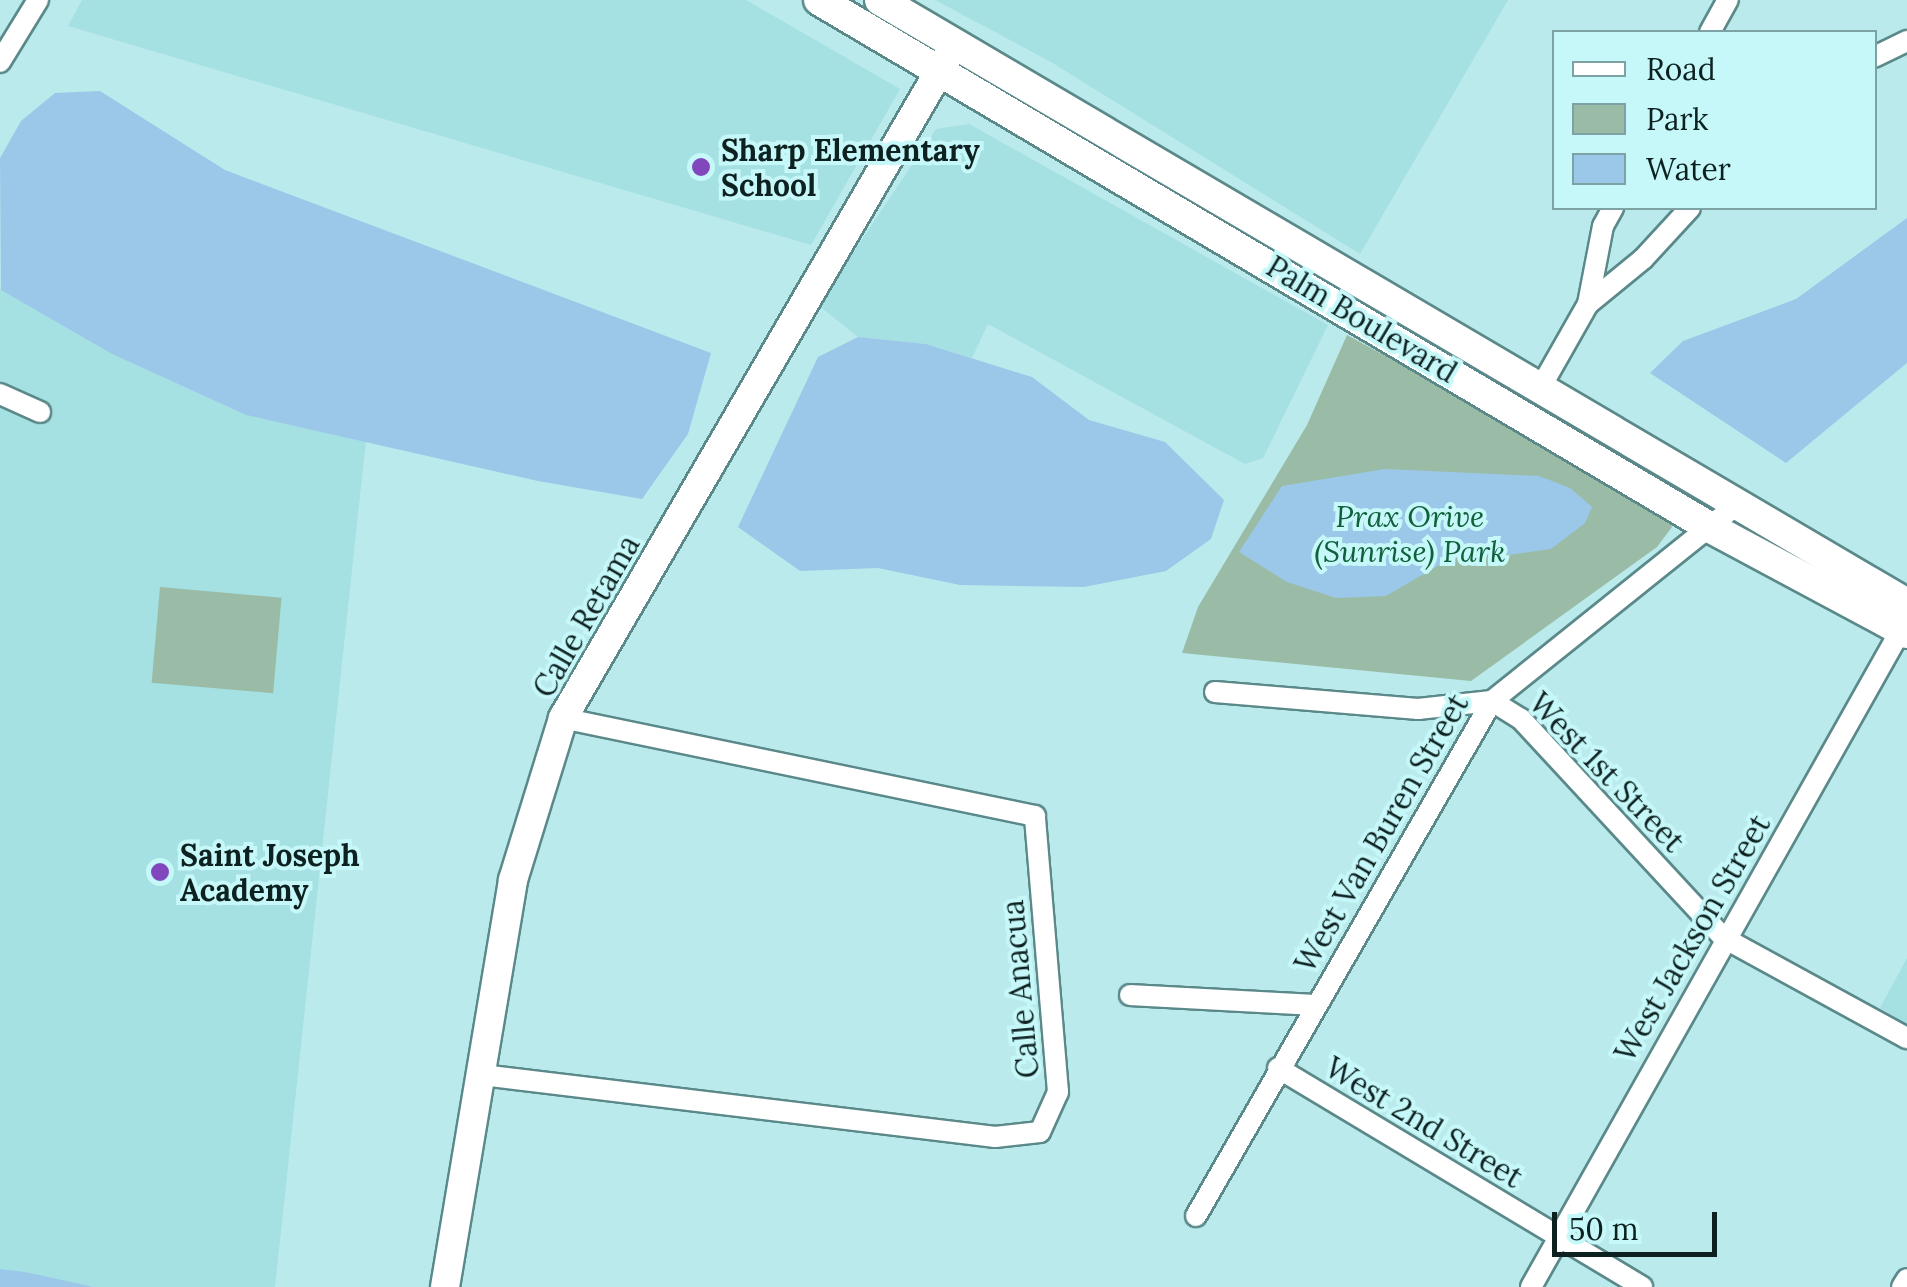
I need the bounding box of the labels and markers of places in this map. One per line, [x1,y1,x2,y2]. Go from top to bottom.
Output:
place label: Sharp Elementary School [721,132,980,202]
marker: Sharp Elementary School [690,156,712,178]
place label: Saint Joseph Academy [180,837,360,908]
marker: Saint Joseph Academy [149,861,171,883]

